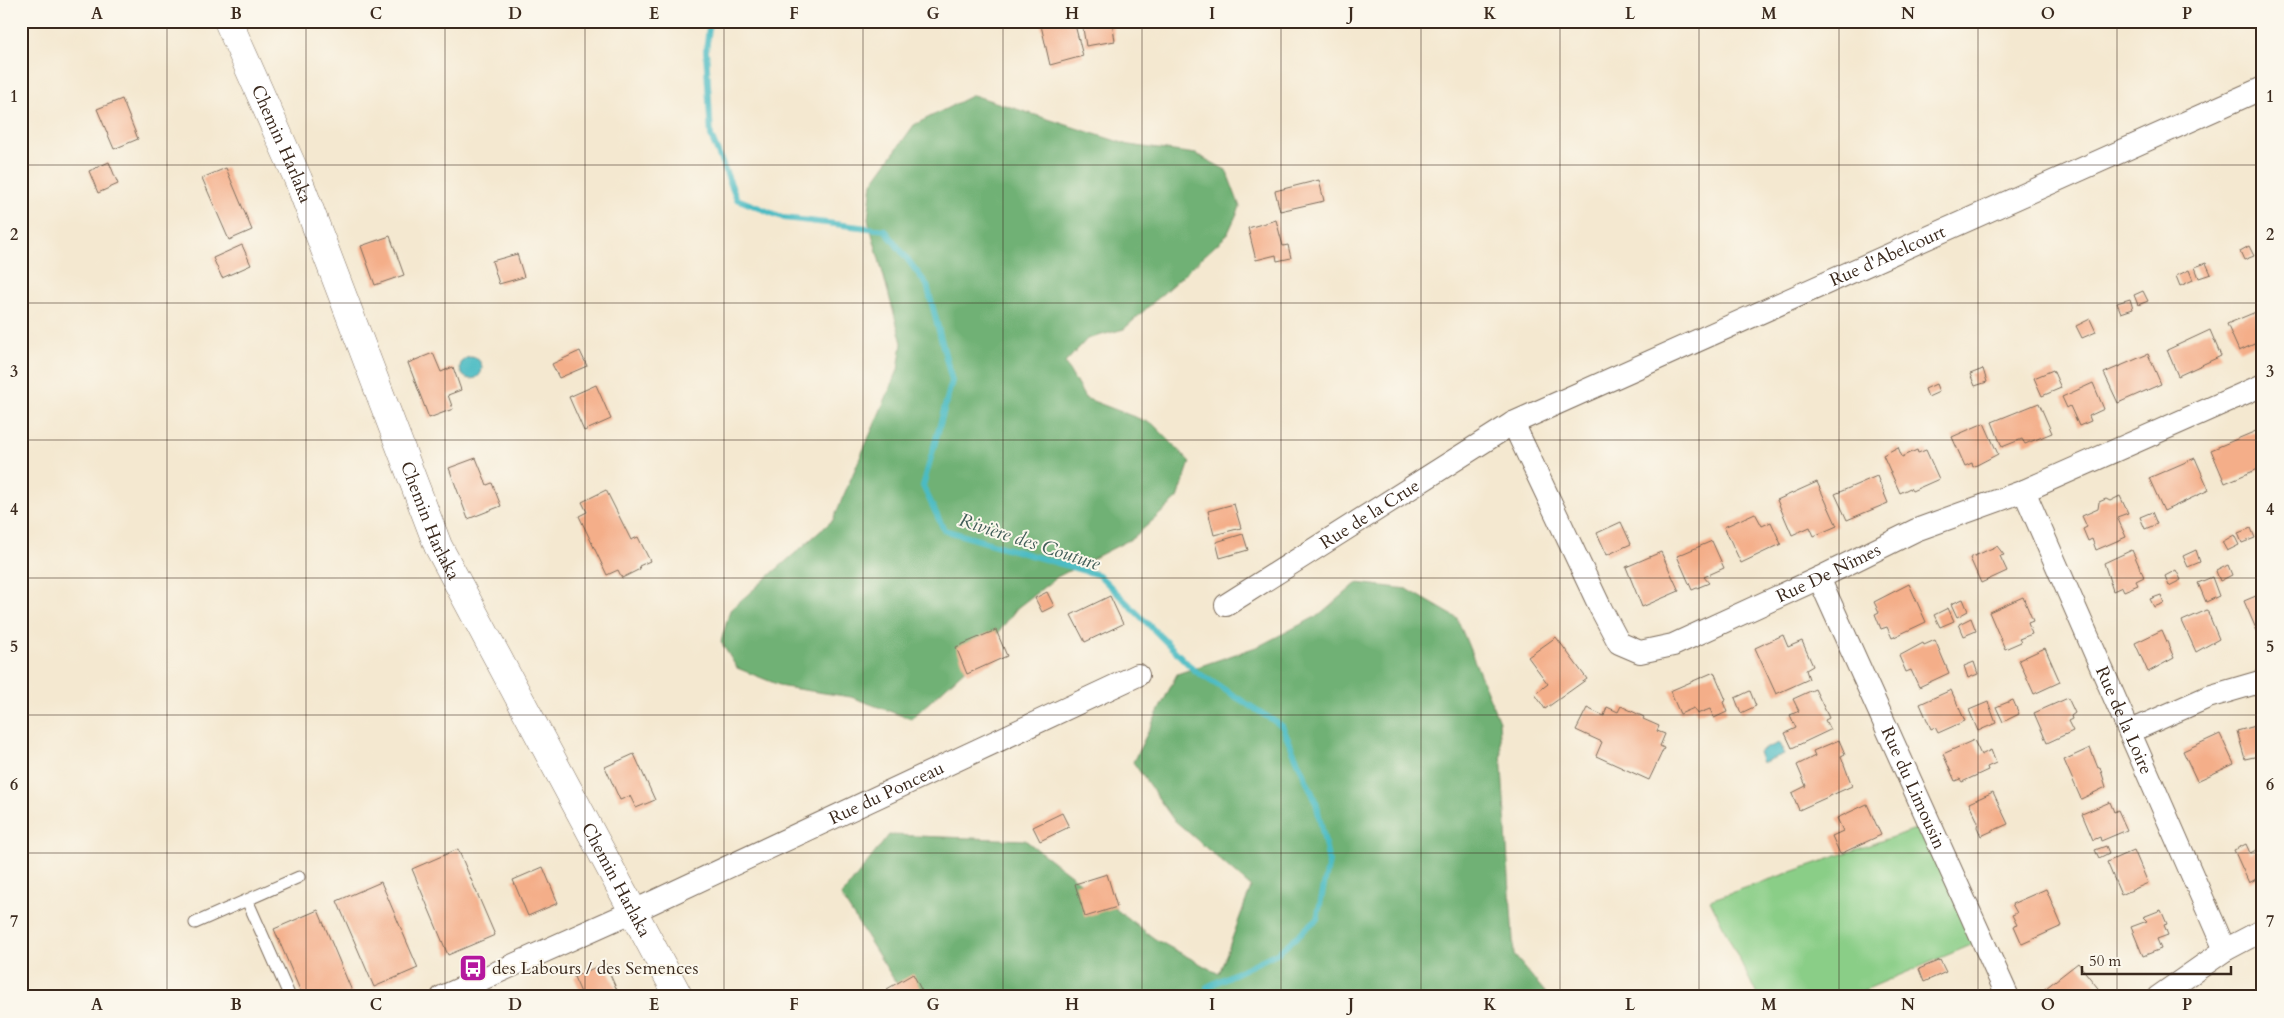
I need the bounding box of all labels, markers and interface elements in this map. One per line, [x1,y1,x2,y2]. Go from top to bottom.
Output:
text: A [91,3,103,25]
text: B [230,3,242,25]
text: C [370,3,382,25]
text: D [508,3,522,25]
text: E [649,3,659,25]
text: F [789,3,799,25]
text: G [926,3,940,25]
text: H [1065,3,1079,25]
text: I [1209,3,1215,25]
text: J [1346,3,1354,25]
text: K [1484,3,1497,25]
text: L [1625,3,1636,25]
text: M [1761,3,1777,25]
text: N [1901,3,1915,25]
text: O [2041,3,2055,25]
text: P [2182,3,2192,25]
street label: Chemin Harlaka [245,81,318,207]
text: 1 [10,86,18,108]
text: 1 [2266,86,2274,108]
street label: Rue d'Abelcourt [1826,219,1950,293]
text: 2 [10,224,18,246]
text: 2 [2266,224,2274,246]
text: 3 [10,361,18,383]
text: 3 [2266,361,2274,383]
street label: Chemin Harlaka [394,458,466,585]
street label: Rue de la Crue [1315,473,1425,555]
text: 4 [10,499,18,521]
text: 4 [2266,499,2274,521]
water label: Rivière des Couture [956,507,1104,577]
street label: Rue De Nîmes [1772,537,1885,609]
text: 5 [10,636,18,658]
text: 5 [2266,636,2274,658]
street label: Rue de la Loire [2089,662,2158,778]
street label: Rue du Limousin [1875,723,1952,854]
street label: Rue du Ponceau [825,756,948,831]
text: 6 [10,774,18,796]
text: 6 [2266,774,2274,796]
street label: Chemin Harlaka [575,818,657,942]
text: 7 [10,911,18,933]
text: 7 [2266,911,2274,933]
scale bar [2082,943,2230,975]
text: 50 m [2089,951,2121,971]
bus stop icon: des Labours / des Semences [458,953,488,983]
place label: des Labours / des Semences [492,956,698,981]
text: A [91,994,103,1016]
text: B [230,994,242,1016]
text: C [370,994,382,1016]
text: D [508,994,522,1016]
text: E [649,994,659,1016]
text: F [789,994,799,1016]
text: G [926,994,940,1016]
text: H [1065,994,1079,1016]
text: I [1209,994,1215,1016]
text: J [1346,994,1354,1016]
text: K [1484,994,1497,1016]
text: L [1625,994,1636,1016]
text: M [1761,994,1777,1016]
text: N [1901,994,1915,1016]
text: O [2041,994,2055,1016]
text: P [2182,994,2192,1016]

